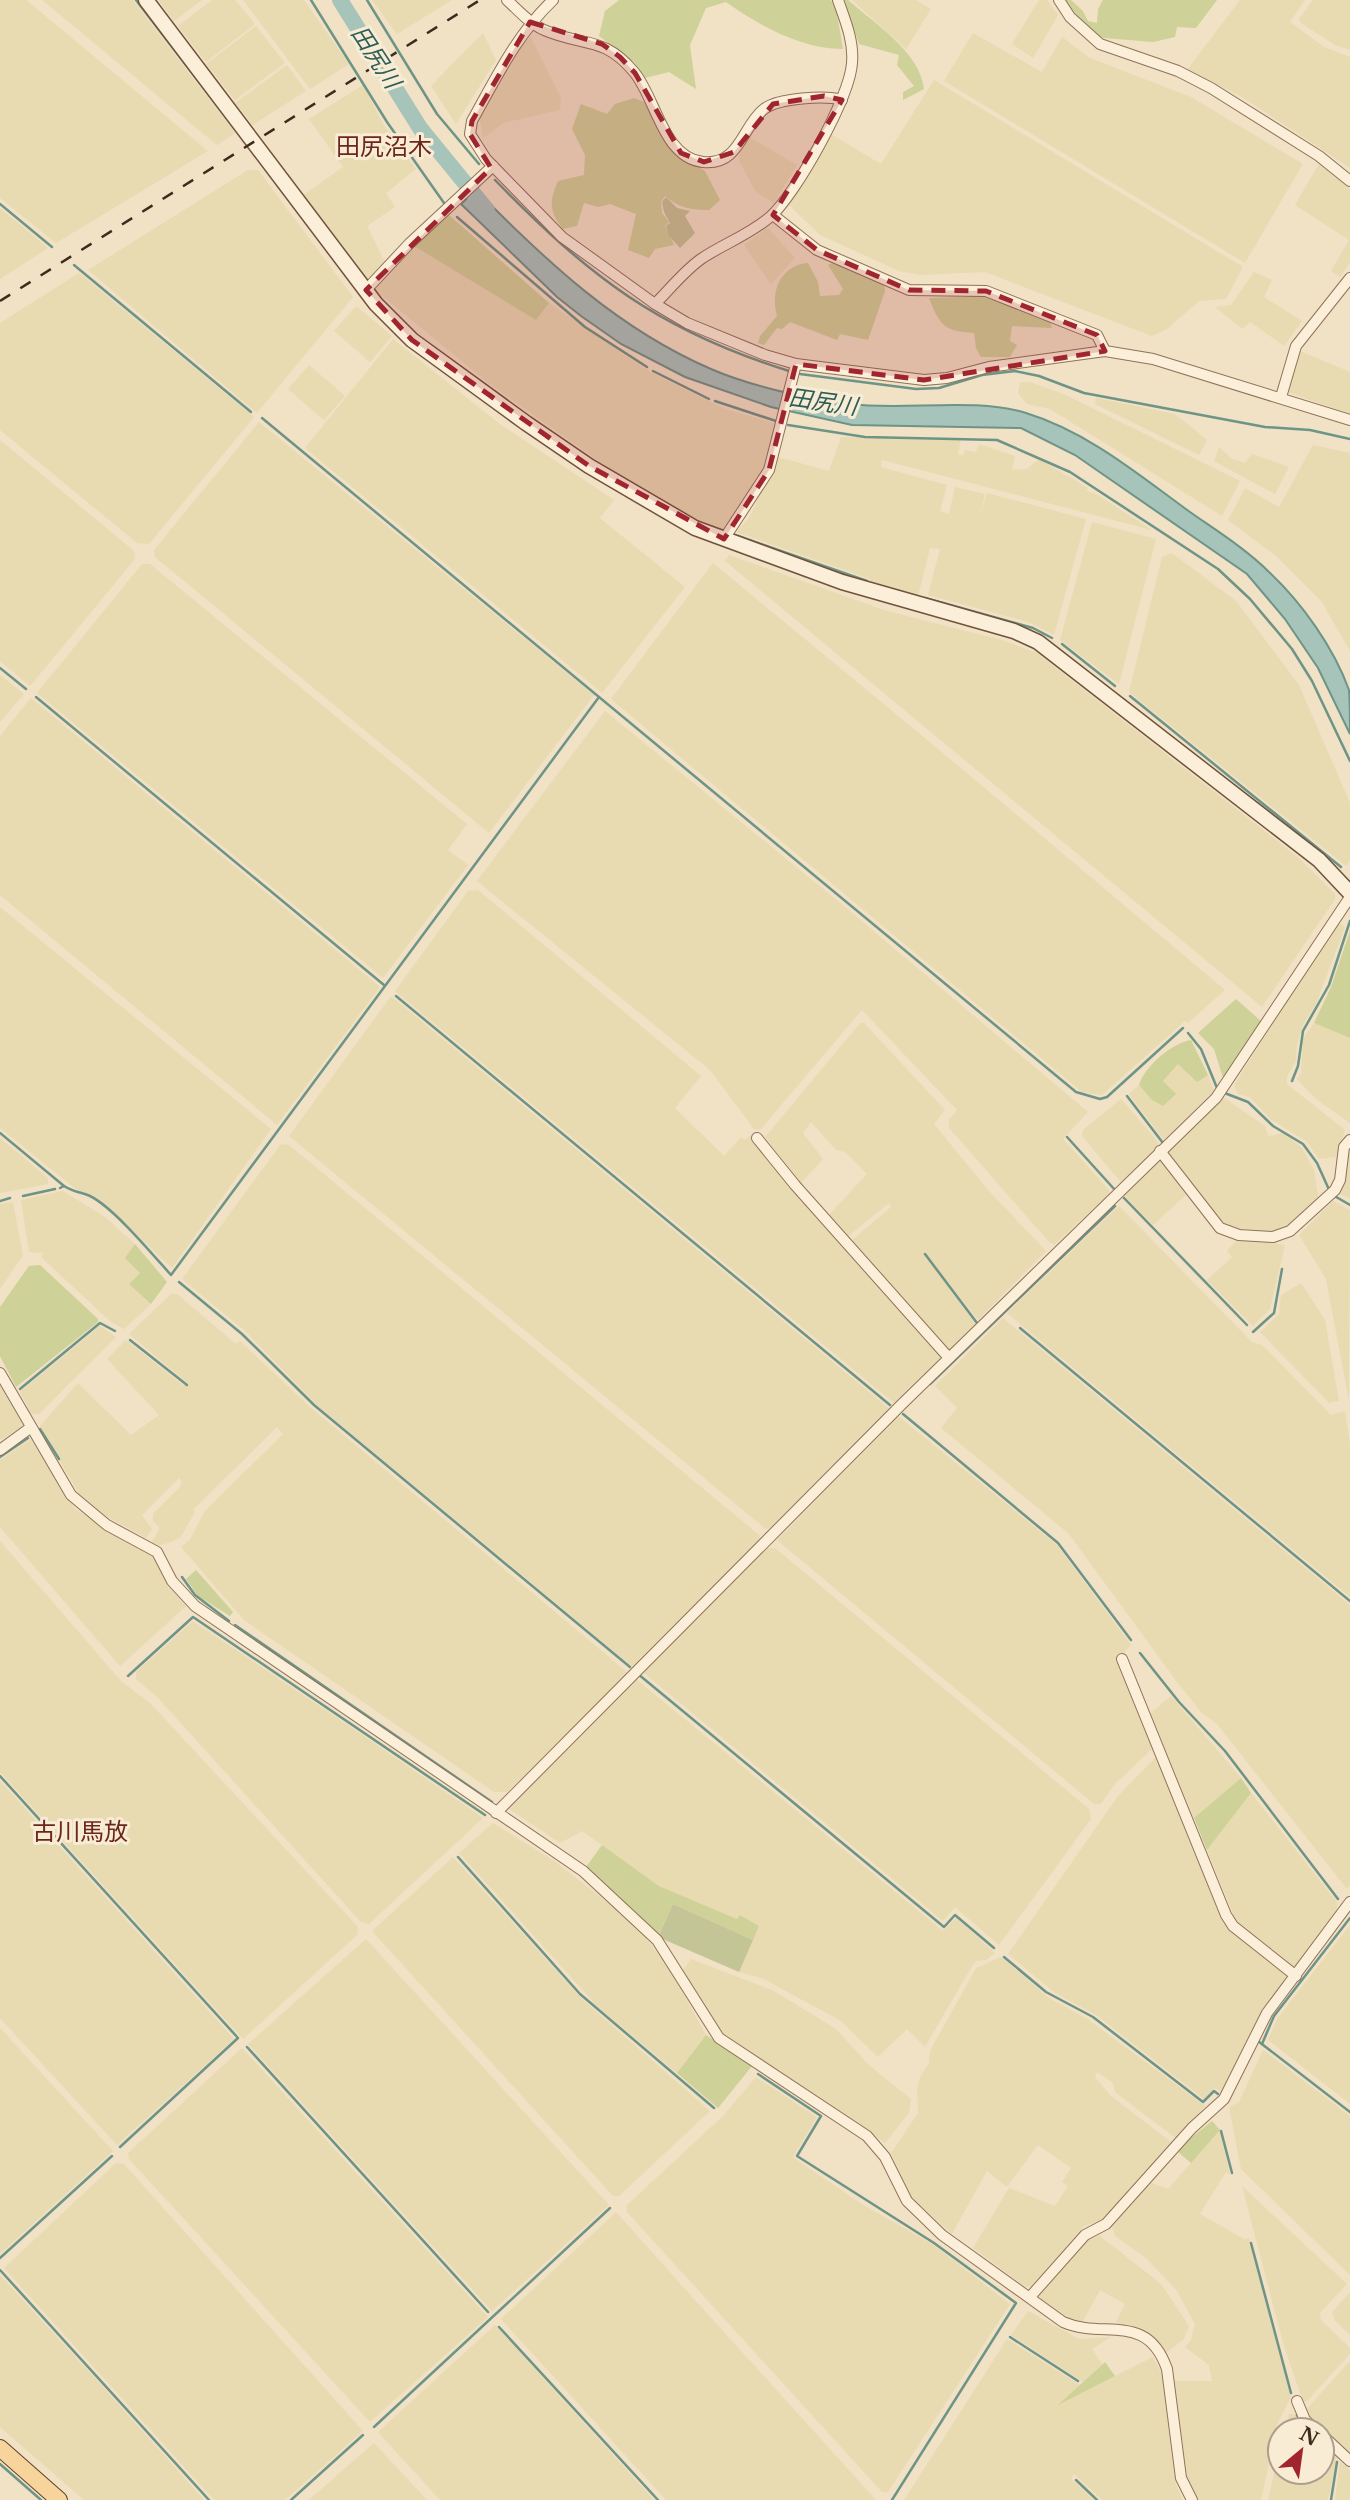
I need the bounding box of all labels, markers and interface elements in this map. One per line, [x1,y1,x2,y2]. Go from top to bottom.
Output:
water label: 田尻川 [345,20,408,96]
district label: 田尻沼木 [336,132,432,161]
water label: 田尻川 [787,383,862,421]
district label: 古川馬放 [32,1817,128,1846]
north arrow [1266,2416,1336,2486]
text: N [1296,2422,1323,2451]

